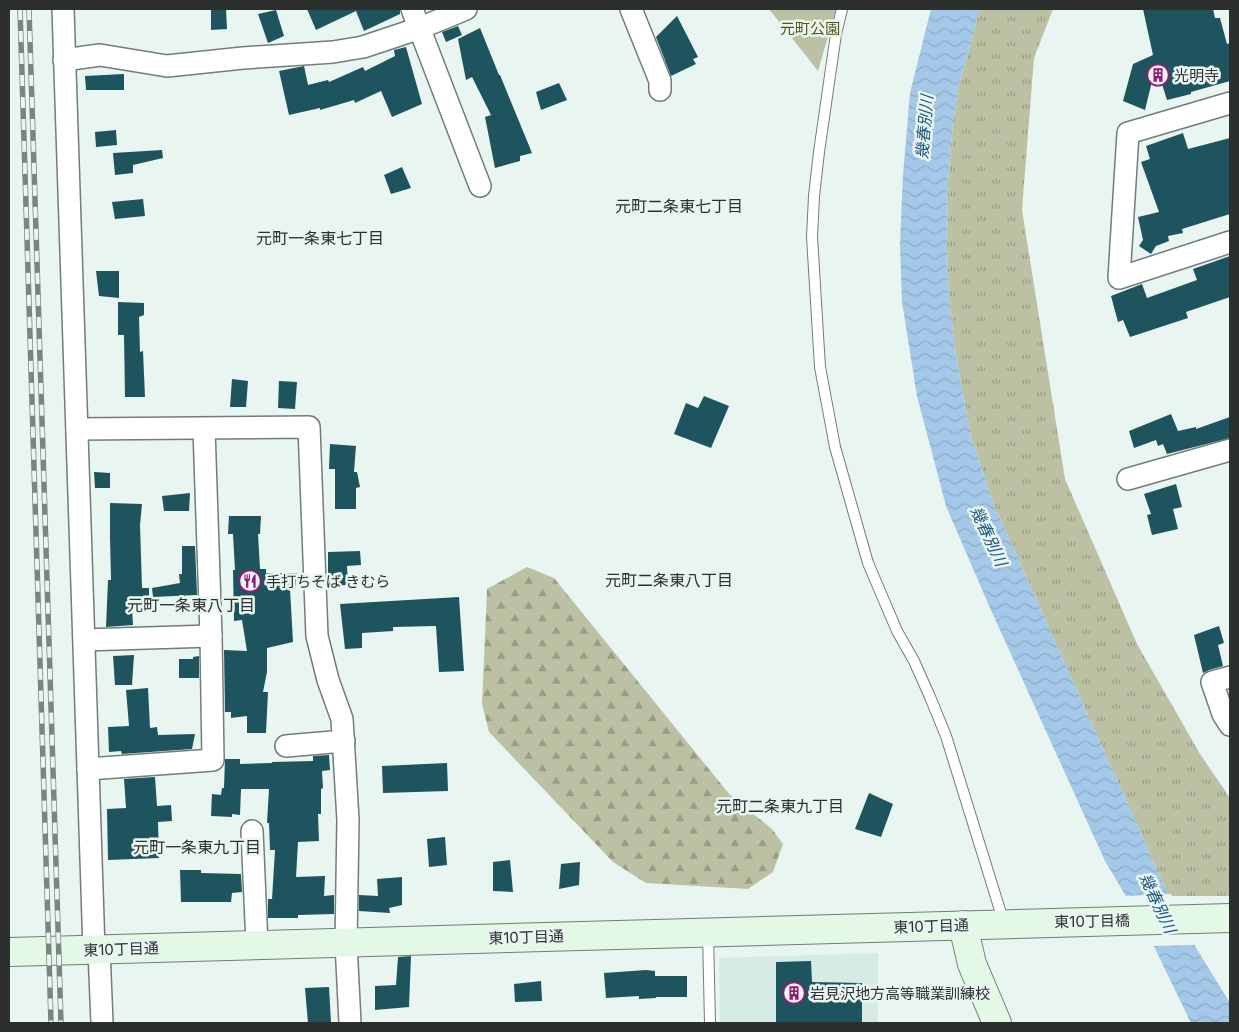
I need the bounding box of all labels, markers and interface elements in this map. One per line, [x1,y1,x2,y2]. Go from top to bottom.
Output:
park label: 元町公園 [780,19,840,38]
building icon: 光明寺 [1146,63,1170,87]
place label: 光明寺 [1174,66,1219,85]
water label: 幾春別川 [911,92,937,160]
district label: 元町二条東七丁目 [615,196,743,216]
district label: 元町一条東七丁目 [256,228,384,248]
water label: 幾春別川 [966,503,1012,571]
restaurant icon: 手打ちそば きむら [238,569,262,593]
district label: 元町二条東八丁目 [605,570,733,590]
place label: 手打ちそば きむら [266,572,390,591]
district label: 元町一条東八丁目 [127,595,255,615]
district label: 元町二条東九丁目 [716,796,844,816]
district label: 元町一条東九丁目 [133,837,261,857]
water label: 幾春別川 [1135,870,1181,938]
street label: 東10丁目橋 [1054,911,1130,931]
street label: 東10丁目通 [893,915,969,937]
street label: 東10丁目通 [488,926,564,948]
street label: 東10丁目通 [83,938,159,960]
building icon: 岩見沢地方高等職業訓練校 [782,981,806,1005]
place label: 岩見沢地方高等職業訓練校 [810,984,990,1003]

